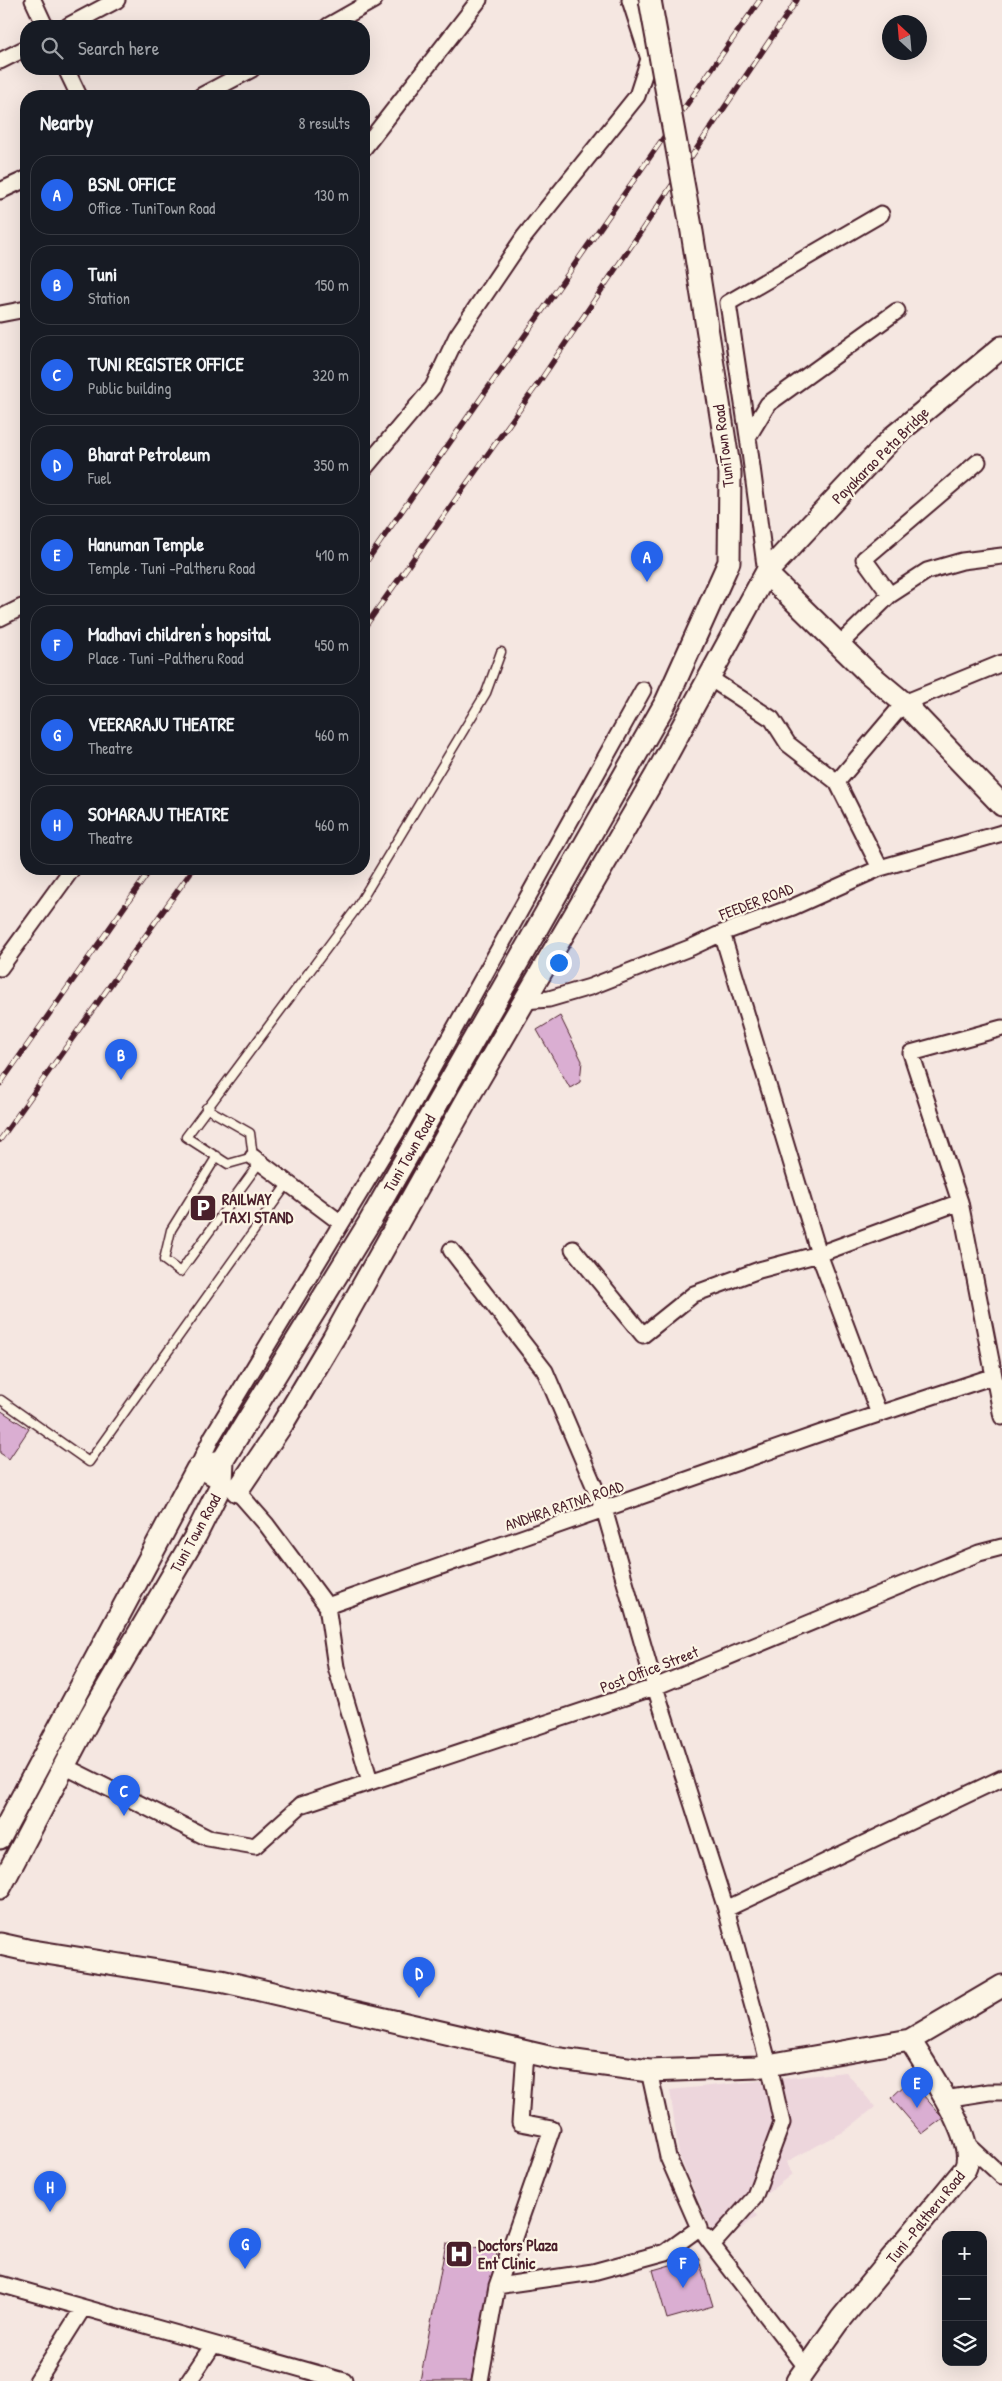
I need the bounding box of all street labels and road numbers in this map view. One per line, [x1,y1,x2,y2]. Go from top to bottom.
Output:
street label: Payakarao Peta Bridge [826,401,934,509]
street label: TuniTown Road [707,403,739,489]
street label: FEEDER ROAD [715,877,796,925]
street label: Tuni Town Road [378,1110,440,1196]
street label: ANDHRA RATNA ROAD [502,1474,627,1536]
street label: Tuni Town Road [164,1490,226,1576]
street label: Post Office Street [597,1640,702,1698]
street label: Tuni -Paltheru Road [881,2166,969,2268]

